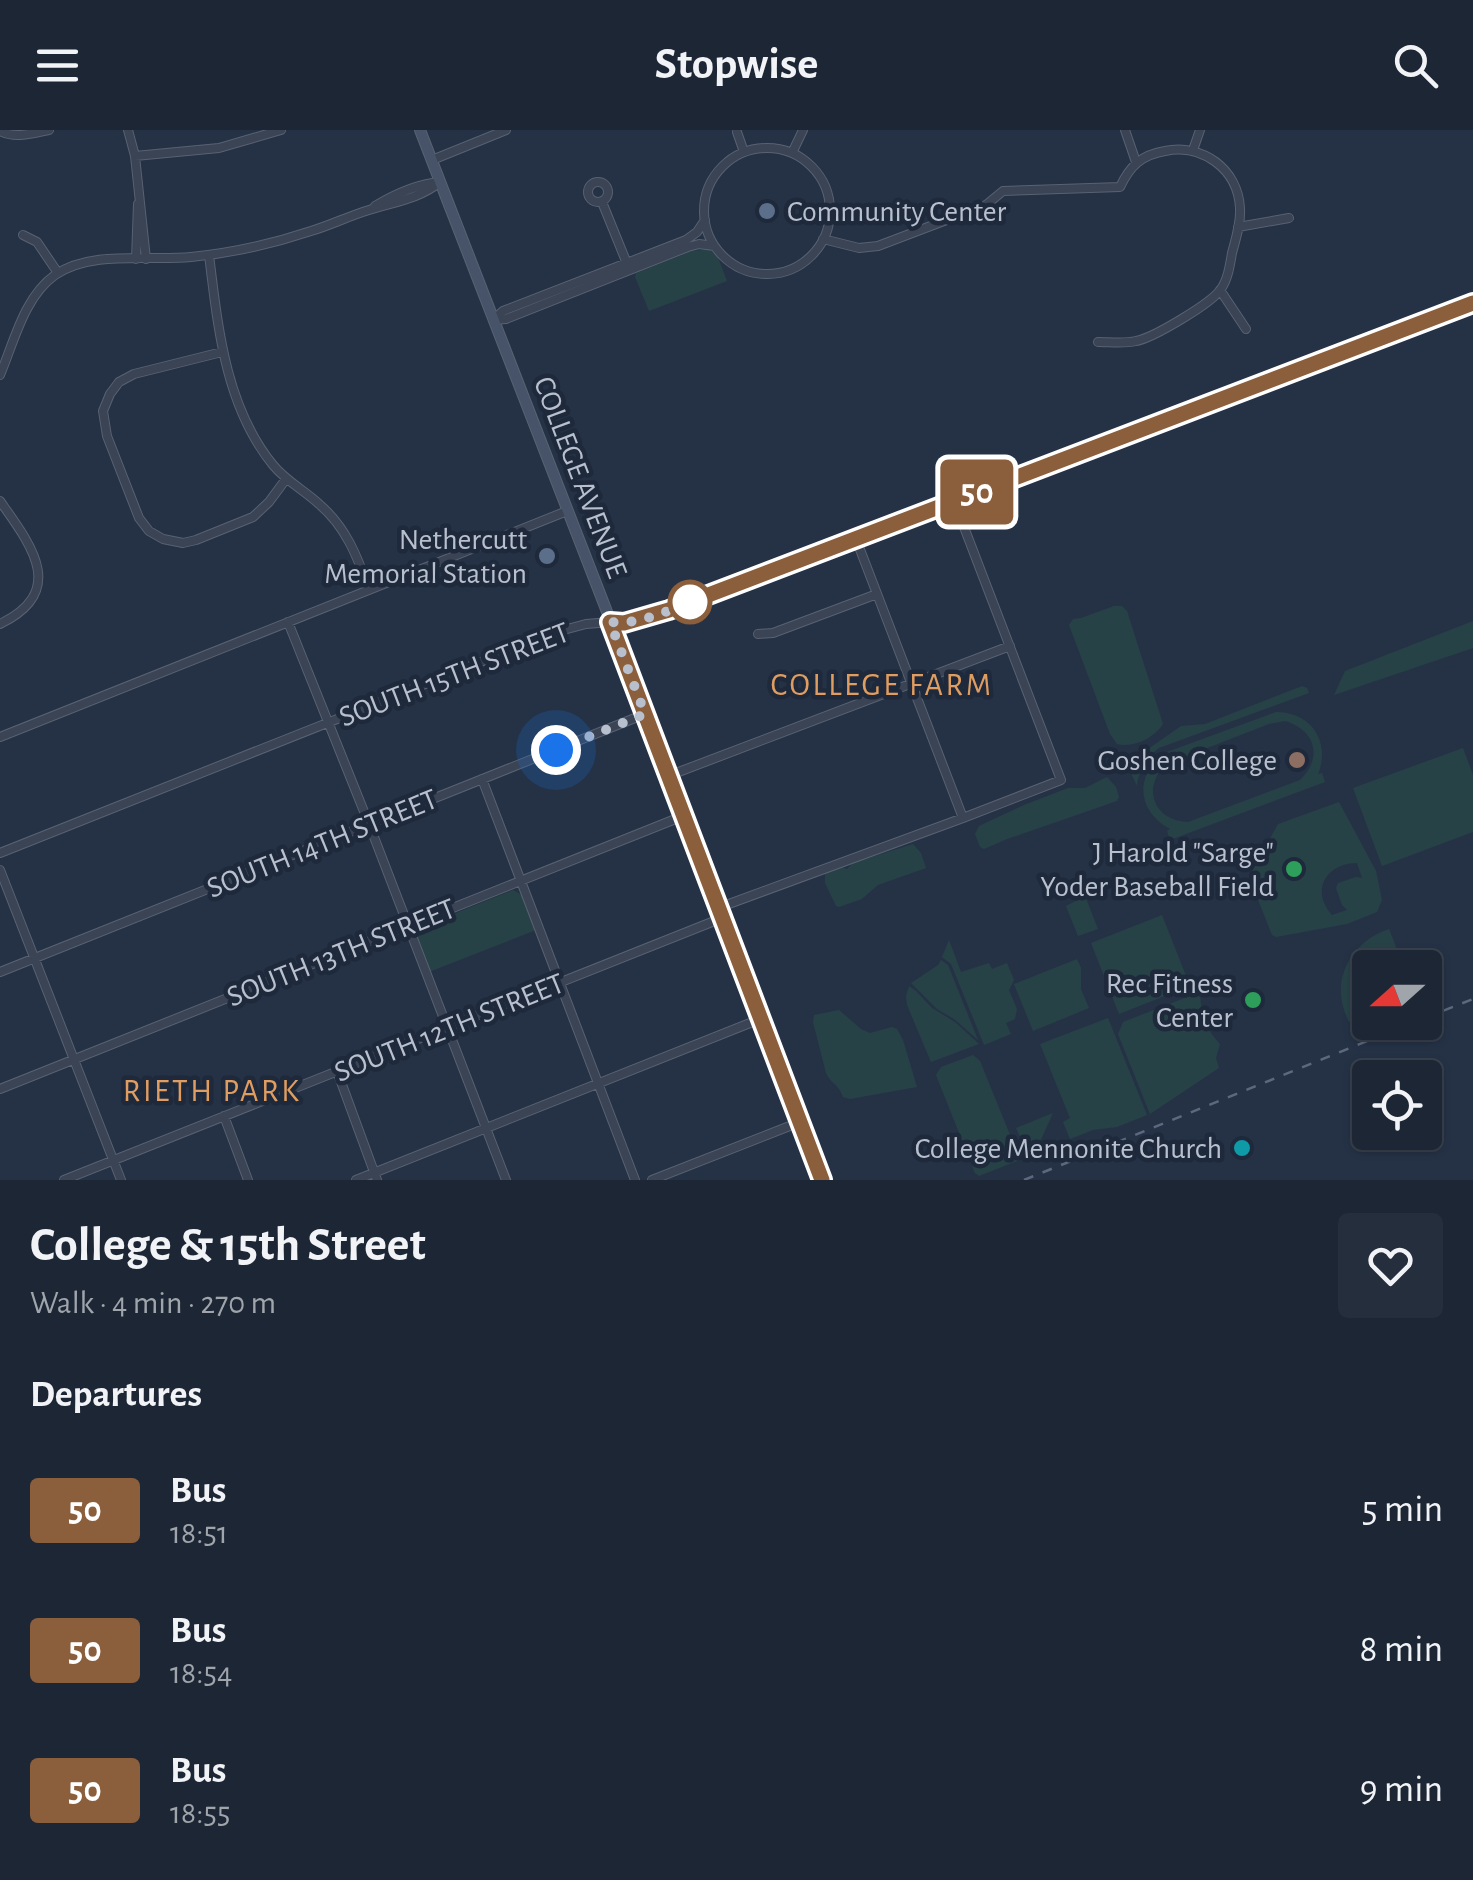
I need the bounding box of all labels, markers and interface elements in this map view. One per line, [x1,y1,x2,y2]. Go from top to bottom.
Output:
icon: menu [30,38,85,93]
icon: search [1388,38,1443,93]
text: Stopwise [655,42,818,87]
place label: Community Center [787,197,1006,227]
marker: Community Center [756,200,778,222]
street label: COLLEGE AVENUE [528,373,632,582]
line badge: 50 [932,460,1022,524]
text: 50 [960,475,994,510]
place label: Nethercutt Memorial Station [324,525,527,589]
marker: Nethercutt Memorial Station [536,545,558,567]
unlabelled marker [669,581,711,623]
street label: SOUTH 15TH STREET [335,617,574,733]
district label: COLLEGE FARM [771,669,993,701]
your location [531,725,581,775]
place label: Goshen College [1097,746,1277,776]
marker: Goshen College [1286,749,1308,771]
street label: SOUTH 14TH STREET [203,784,442,904]
place label: J Harold "Sarge" Yoder Baseball Field [1040,838,1274,902]
marker: J Harold "Sarge" Yoder Baseball Field [1283,858,1305,880]
street label: SOUTH 13TH STREET [223,893,460,1012]
north arrow [1352,950,1442,1040]
map controls [1352,950,1442,1150]
street label: SOUTH 12TH STREET [330,968,569,1088]
place label: Rec Fitness Center [1106,969,1233,1033]
marker: Rec Fitness Center [1242,989,1264,1011]
button: locate [1352,1060,1442,1150]
district label: RIETH PARK [123,1075,301,1107]
place label: College Mennonite Church [915,1134,1222,1164]
marker: College Mennonite Church [1231,1137,1253,1159]
button: heart [1338,1213,1443,1318]
text: College & 15th Street [30,1222,426,1270]
text: Walk · 4 min · 270 m [30,1287,276,1319]
text: Departures [30,1376,202,1414]
text: Bus [170,1472,226,1510]
text: 5 min [1362,1491,1443,1529]
text: 50 [68,1493,102,1528]
text: 18:51 [170,1517,228,1549]
text: Bus [170,1612,226,1650]
text: 8 min [1360,1631,1443,1669]
text: 50 [68,1633,102,1668]
text: 18:54 [170,1657,232,1689]
text: Bus [170,1752,226,1790]
text: 9 min [1360,1771,1443,1809]
text: 50 [68,1773,102,1808]
text: 18:55 [170,1797,230,1829]

